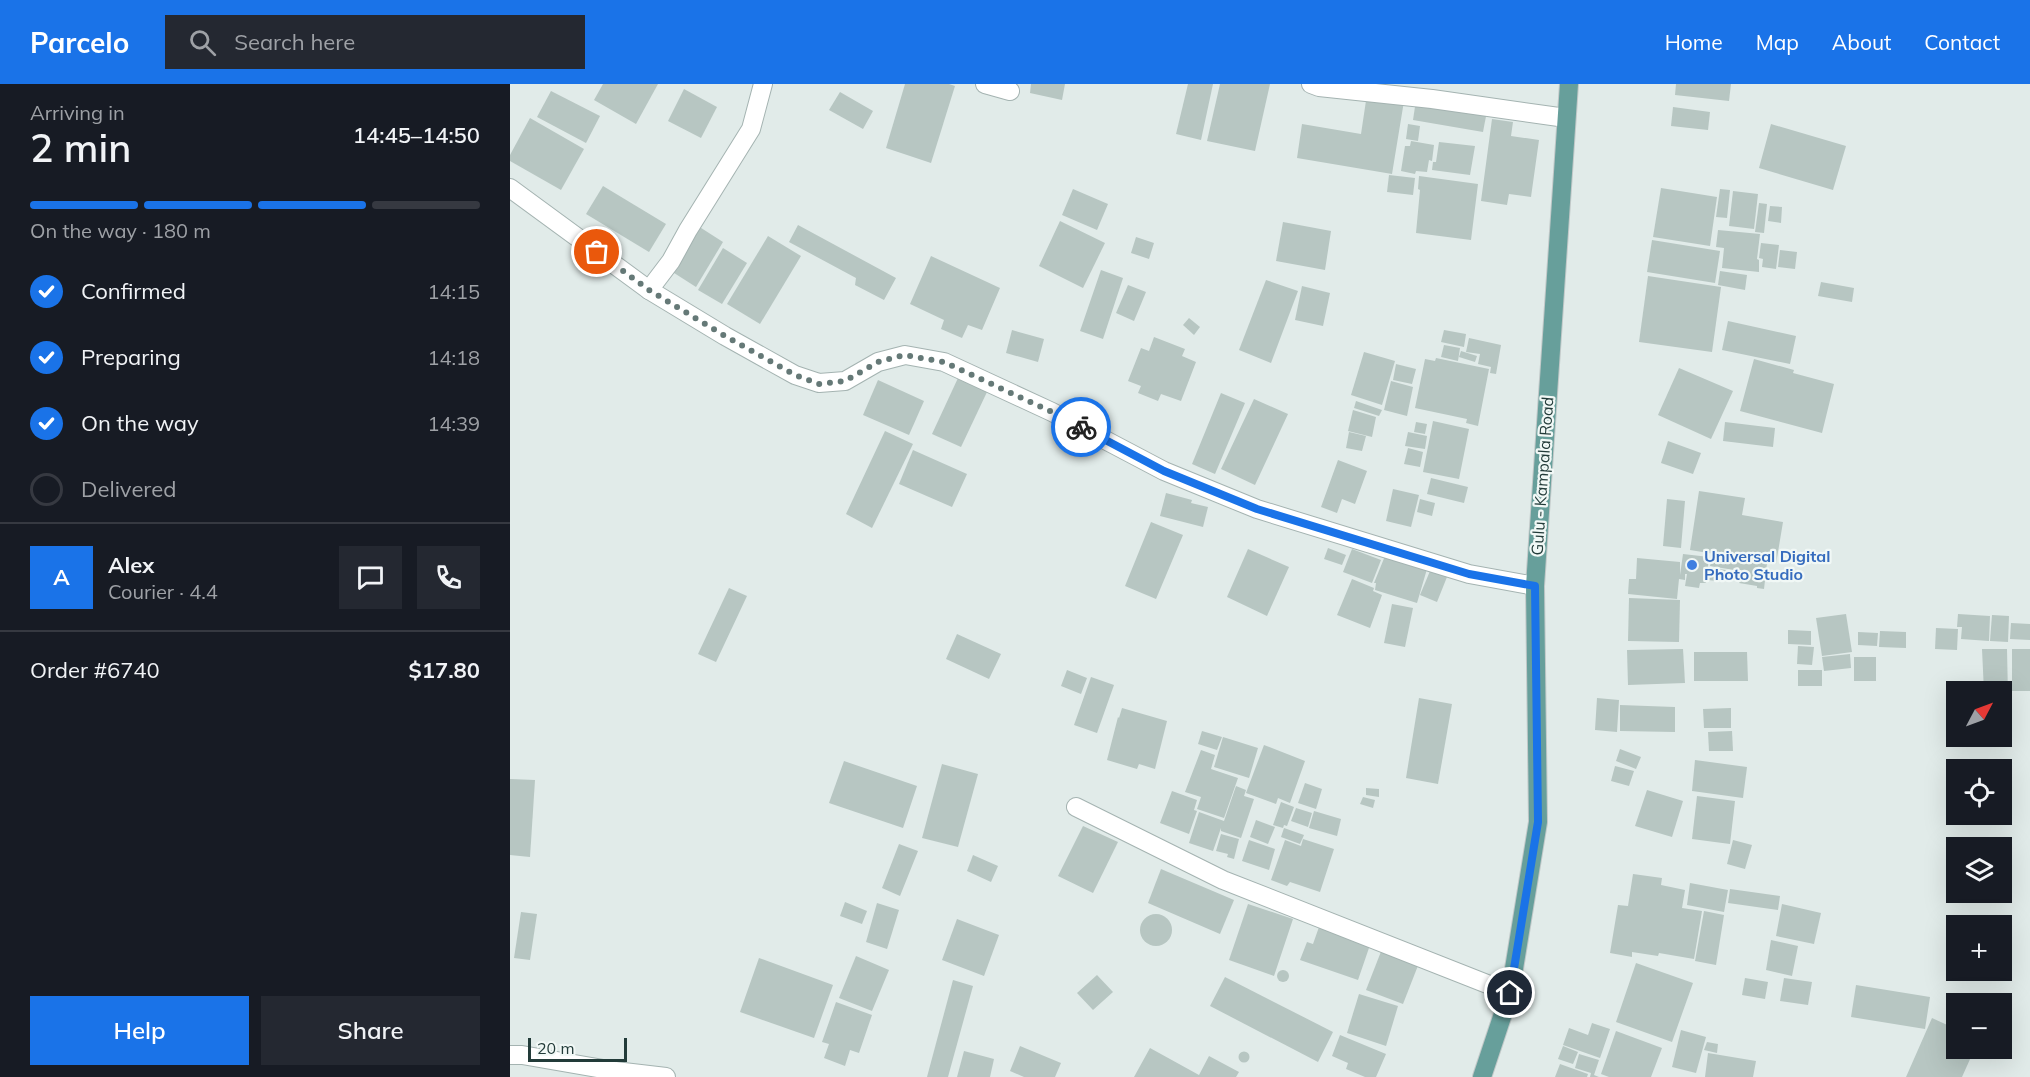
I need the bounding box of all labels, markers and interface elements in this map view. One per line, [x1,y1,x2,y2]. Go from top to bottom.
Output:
search box [165,15,585,69]
text: Parcelo [30,25,129,60]
icon: search [186,26,219,59]
text: Search here [234,28,355,56]
text: Home [1665,29,1723,55]
text: Map [1756,29,1799,55]
text: About [1832,29,1891,55]
text: Contact [1924,29,2000,55]
text: Arriving in [30,100,125,125]
text: 14:45–14:50 [353,121,480,149]
text: 2 min [30,123,131,172]
text: On the way · 180 m [30,218,211,243]
pin [571,226,622,277]
icon: bag [580,235,613,268]
icon: check [30,275,63,308]
text: Confirmed [81,277,186,305]
text: 14:15 [427,279,480,304]
icon: check [30,341,63,374]
text: Preparing [81,343,181,371]
text: 14:18 [427,345,480,370]
street label: Gulu - Kampala Road [1526,396,1558,556]
courier [1051,397,1111,457]
icon: check [30,407,63,440]
text: On the way [81,409,199,437]
text: 14:39 [427,411,480,436]
icon: bike [1065,411,1098,444]
text: Delivered [81,475,176,503]
button: chat [339,546,402,609]
button: phone [417,546,480,609]
place label: Universal Digital Photo Studio [1704,546,1830,584]
text: Alex [108,551,154,579]
marker: Universal Digital Photo Studio [1685,558,1699,572]
text: A [53,563,70,591]
text: Courier · 4.4 [108,579,218,604]
text: Order #6740 [30,656,160,684]
text: $17.80 [409,656,480,684]
north arrow [1946,681,2012,747]
map controls [1946,681,2012,1059]
button: locate [1946,759,2012,825]
button: layers [1946,837,2012,903]
button: + [1946,915,2012,981]
pin [1484,967,1535,1018]
icon: home [1493,976,1526,1009]
button: − [1946,993,2012,1059]
button: Help [30,996,249,1065]
button: Share [261,996,480,1065]
scale bar [528,1035,627,1062]
text: 20 m [537,1038,574,1058]

